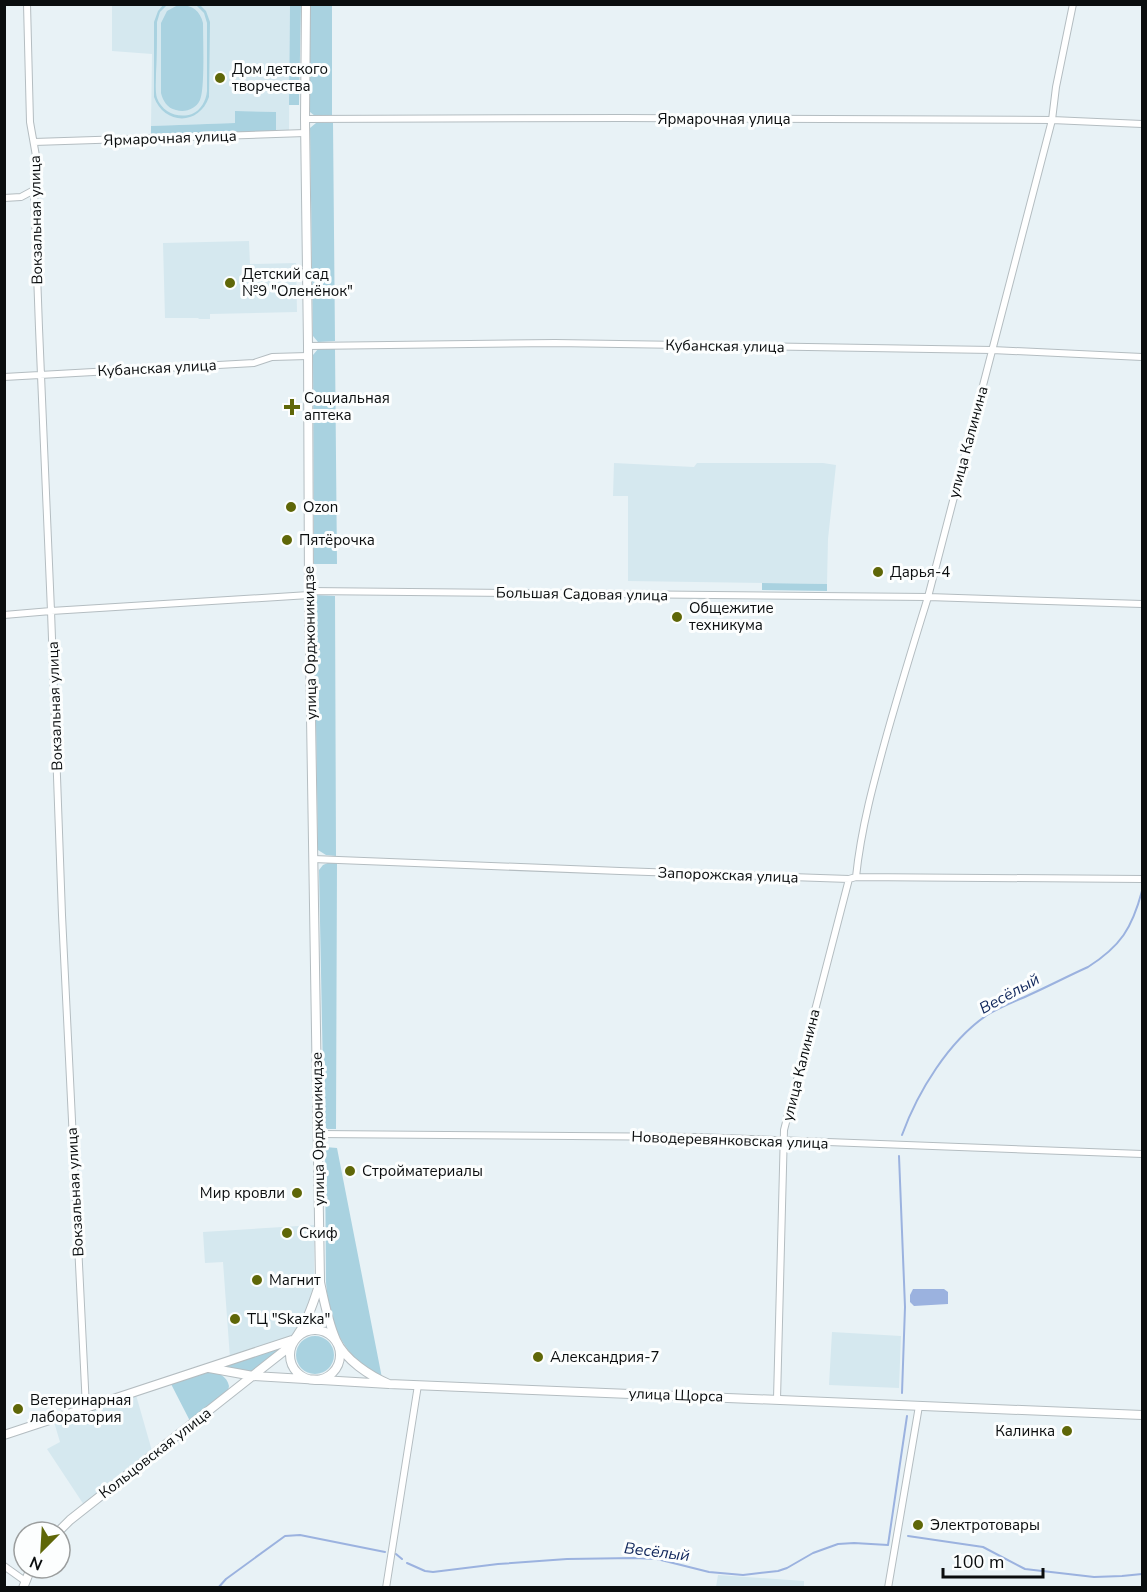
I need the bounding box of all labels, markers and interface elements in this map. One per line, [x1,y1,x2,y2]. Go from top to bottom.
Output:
place label: Дом детского творчества [232,59,328,96]
marker: Дом детского творчества [213,71,227,85]
street label: Ярмарочная улица [657,109,791,129]
street label: Ярмарочная улица [103,126,237,150]
street label: Вокзальная улица [25,155,47,285]
place label: Детский сад №9 "Оленёнок" [242,264,353,301]
marker: Детский сад №9 "Оленёнок" [223,276,237,290]
street label: Кубанская улица [665,335,785,357]
street label: Кубанская улица [97,355,217,381]
street label: улица Калинина [943,384,993,500]
place label: Социальная аптека [304,388,390,425]
marker: Социальная аптека [285,400,299,414]
place label: Ozon [303,497,338,517]
marker: Ozon [284,500,298,514]
place label: Пятёрочка [299,530,375,550]
marker: Пятёрочка [280,533,294,547]
place label: Дарья-4 [890,562,950,582]
marker: Дарья-4 [871,565,885,579]
street label: улица Орджоникидзе [299,566,321,720]
street label: Большая Садовая улица [496,582,668,606]
place label: Общежитие техникума [689,598,774,635]
marker: Общежитие техникума [670,610,684,624]
street label: Вокзальная улица [43,641,67,771]
street label: Запорожская улица [657,863,799,887]
water label: Весёлый [975,968,1044,1019]
street label: улица Калинина [777,1007,825,1123]
street label: улица Орджоникидзе [307,1052,329,1206]
street label: Вокзальная улица [62,1127,88,1257]
street label: Новодеревянковская улица [631,1127,829,1153]
place label: Стройматериалы [362,1161,483,1181]
marker: Стройматериалы [343,1164,357,1178]
place label: Мир кровли [200,1183,285,1203]
marker: Мир кровли [290,1186,304,1200]
place label: Скиф [299,1223,338,1243]
marker: Скиф [280,1226,294,1240]
place label: Магнит [269,1270,321,1290]
marker: Магнит [250,1273,264,1287]
place label: ТЦ "Skazka" [247,1309,330,1329]
marker: ТЦ "Skazka" [228,1312,242,1326]
place label: Александрия-7 [550,1347,660,1367]
marker: Александрия-7 [531,1350,545,1364]
street label: улица Щорса [628,1383,724,1407]
place label: Ветеринарная лаборатория [30,1390,131,1427]
marker: Ветеринарная лаборатория [11,1402,25,1416]
street label: Кольцовская улица [95,1403,215,1503]
place label: Калинка [995,1421,1055,1441]
marker: Калинка [1060,1424,1074,1438]
place label: Электротовары [930,1515,1040,1535]
marker: Электротовары [911,1518,925,1532]
north arrow [12,1520,72,1580]
water label: Весёлый [623,1537,691,1567]
scale bar [943,1541,1044,1579]
text: N [26,1550,46,1575]
text: 100 m [952,1550,1004,1574]

